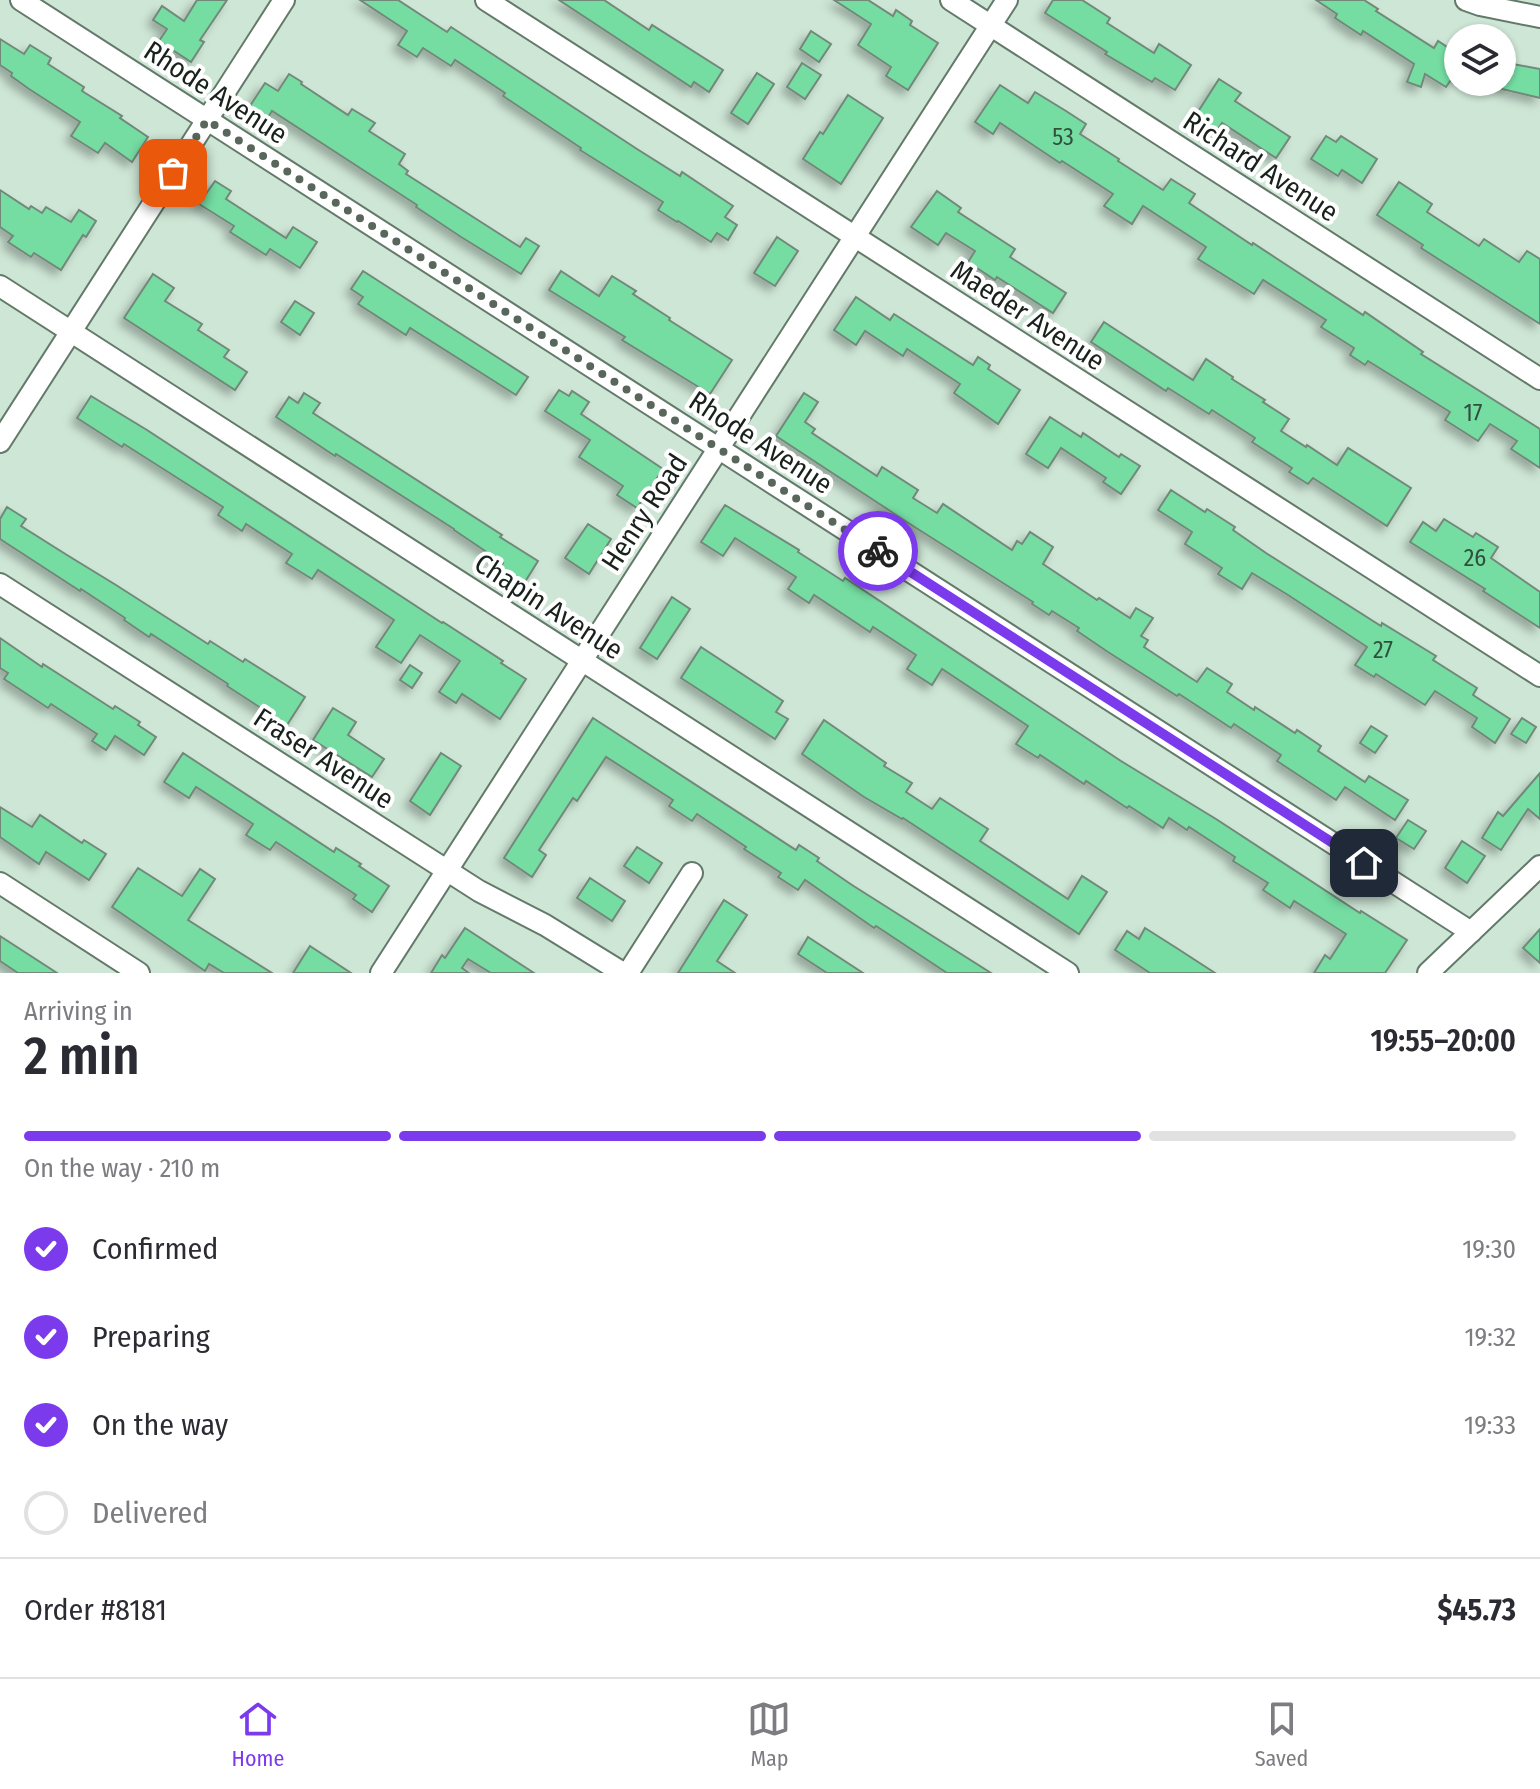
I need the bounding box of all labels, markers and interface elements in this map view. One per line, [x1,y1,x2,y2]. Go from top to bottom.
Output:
map controls [1444,24,1516,96]
button: layers [1444,24,1516,96]
street label: Rhode Avenue [138,34,294,151]
street label: Richard Avenue [1177,104,1344,229]
house number: 53 [1052,123,1074,151]
pin [139,139,207,207]
icon: bag [151,151,195,195]
street label: Maeder Avenue [945,253,1111,377]
street label: Rhode Avenue [683,384,839,501]
house number: 17 [1463,399,1483,427]
street label: Henry Road [595,448,694,577]
courier [838,511,918,591]
icon: bike [856,529,900,573]
house number: 26 [1464,544,1486,572]
street label: Chapin Avenue [469,546,629,667]
house number: 27 [1373,636,1393,664]
street label: Fraser Avenue [248,701,400,816]
pin [1330,829,1398,897]
icon: home [1342,841,1386,885]
text: Arriving in [24,996,133,1027]
text: 19:55–20:00 [1371,1023,1516,1059]
text: 2 min [24,1025,140,1088]
text: On the way · 210 m [24,1153,220,1184]
icon: check [24,1227,68,1271]
text: Confirmed [92,1231,218,1267]
text: 19:30 [1462,1234,1516,1265]
icon: check [24,1315,68,1359]
text: Preparing [92,1319,210,1355]
text: 19:32 [1464,1322,1516,1353]
icon: check [24,1403,68,1447]
text: On the way [92,1407,228,1443]
text: 19:33 [1464,1410,1516,1441]
text: Delivered [92,1495,208,1531]
text: Order #8181 [24,1592,167,1628]
text: $45.73 [1437,1592,1516,1628]
tab: Home [232,1697,284,1772]
tab: Map [747,1697,791,1772]
tab: Saved [1255,1697,1308,1772]

